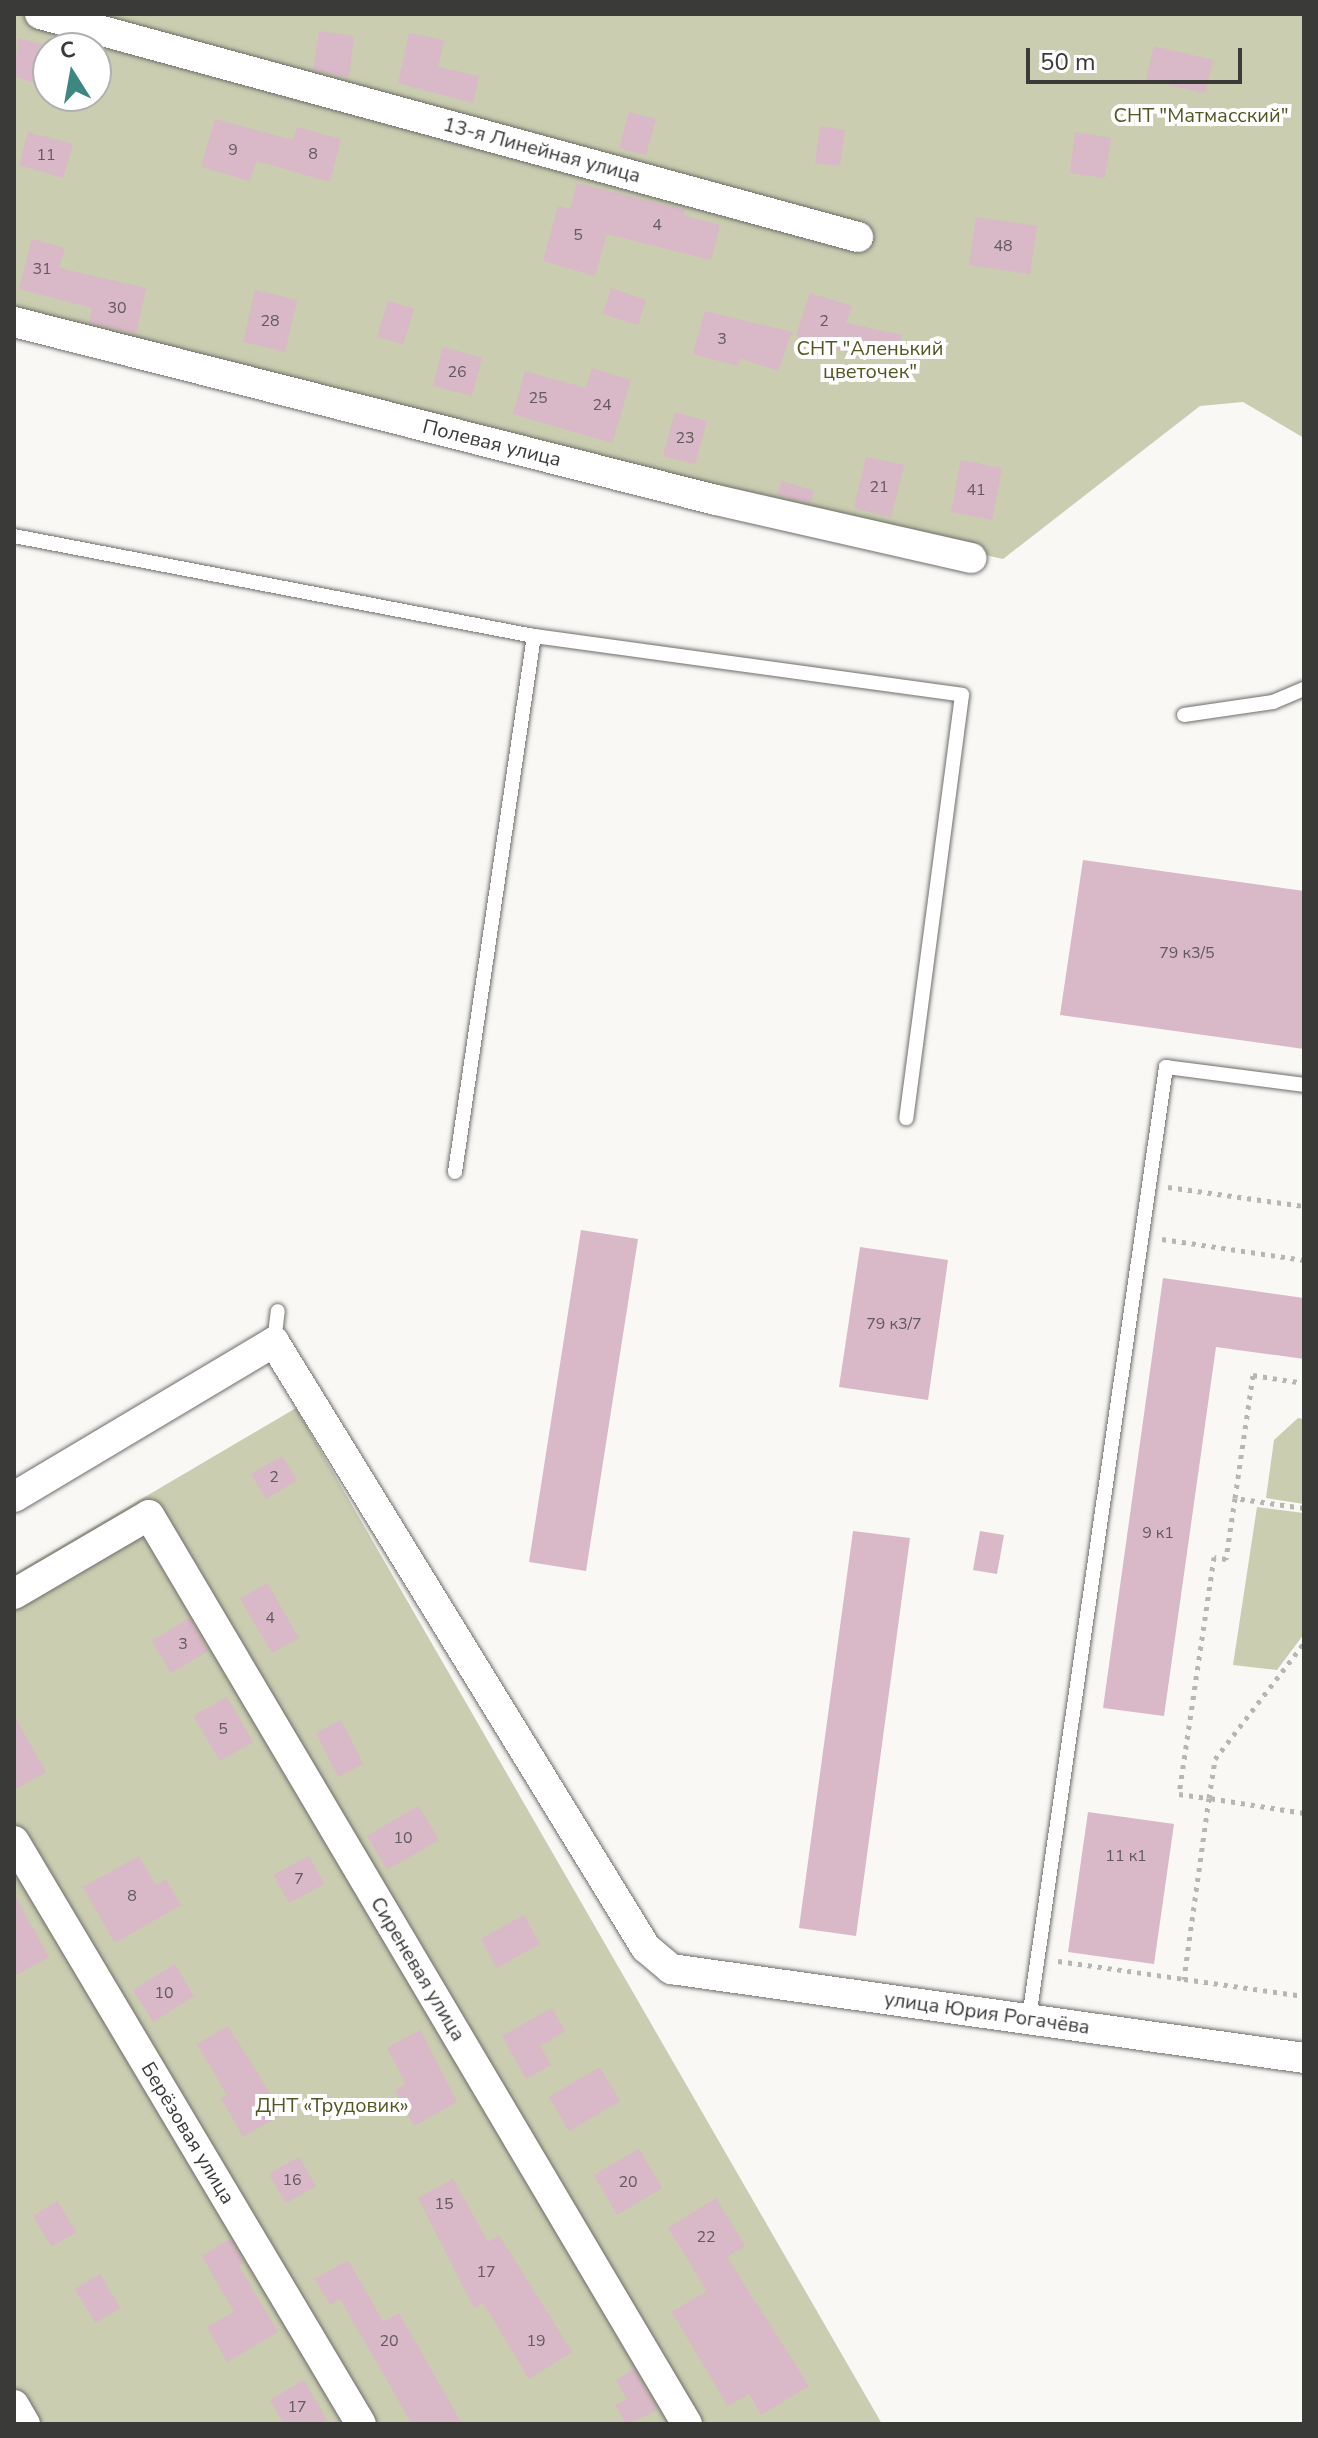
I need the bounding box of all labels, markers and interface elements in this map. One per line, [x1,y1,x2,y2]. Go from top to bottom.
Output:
north arrow [32,32,112,112]
scale bar [1030,32,1246,82]
text: С [58,34,78,67]
text: 50 m [1040,46,1096,78]
park label: СНТ "Матмасский" [1113,103,1289,127]
street label: 13-я Линейная улица [441,112,643,188]
house number: 9 [228,140,238,160]
house number: 8 [308,144,318,164]
house number: 11 [36,145,56,165]
house number: 4 [652,215,662,235]
house number: 5 [573,225,583,245]
house number: 48 [993,236,1013,256]
house number: 31 [32,259,52,279]
house number: 30 [107,298,127,318]
house number: 28 [260,311,280,331]
house number: 2 [819,311,829,331]
house number: 3 [717,329,727,349]
park label: СНТ "Аленький цветочек" [797,336,943,383]
house number: 26 [447,362,467,382]
house number: 25 [528,388,548,408]
house number: 24 [592,395,612,415]
street label: Полевая улица [420,414,564,472]
house number: 23 [675,428,695,448]
house number: 21 [869,477,889,497]
house number: 41 [966,480,986,500]
house number: 79 к3/5 [1159,943,1215,963]
house number: 79 к3/7 [866,1314,922,1334]
house number: 2 [269,1467,279,1487]
house number: 9 к1 [1142,1523,1174,1543]
house number: 4 [265,1608,275,1628]
house number: 3 [178,1634,188,1654]
house number: 5 [218,1719,228,1739]
house number: 10 [393,1828,413,1848]
house number: 11 к1 [1105,1846,1147,1866]
house number: 7 [294,1869,304,1889]
house number: 8 [127,1886,137,1906]
street label: Сиреневая улица [366,1893,470,2045]
house number: 10 [154,1983,174,2003]
street label: улица Юрия Рогачёва [883,1987,1091,2039]
street label: Берёзовая улица [136,2058,240,2208]
park label: ДНТ «Трудовик» [255,2093,409,2117]
house number: 16 [282,2170,302,2190]
house number: 20 [618,2172,638,2192]
house number: 15 [434,2194,454,2214]
house number: 22 [696,2227,716,2247]
house number: 17 [476,2262,496,2282]
house number: 20 [379,2331,399,2351]
house number: 19 [526,2331,546,2351]
house number: 17 [287,2397,307,2417]

